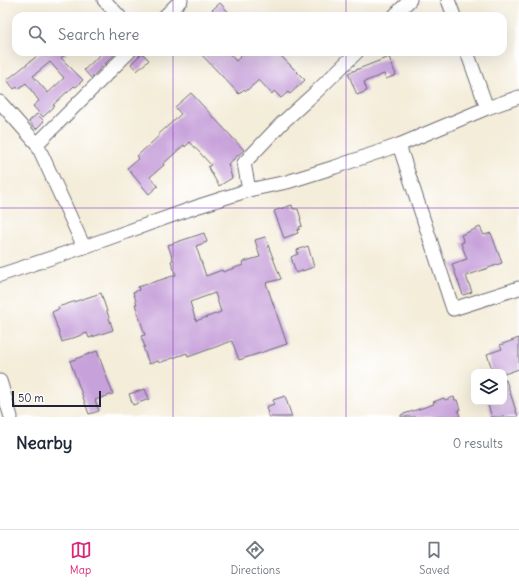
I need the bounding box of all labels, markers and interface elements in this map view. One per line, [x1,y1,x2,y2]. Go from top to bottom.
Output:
search box [12,12,507,56]
icon: search [26,23,48,45]
text: Search here [58,25,139,44]
map controls [471,369,507,405]
button: layers [471,369,507,405]
scale bar [12,389,101,408]
text: 50 m [18,391,44,405]
text: Nearby [16,432,72,454]
text: 0 results [453,435,503,452]
tab: Map [70,539,92,577]
tab: Directions [231,539,280,577]
tab: Saved [419,539,449,577]

